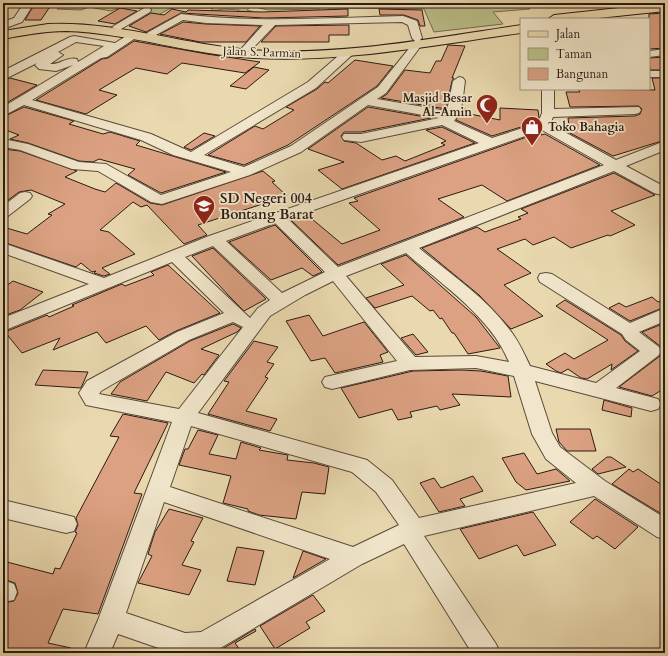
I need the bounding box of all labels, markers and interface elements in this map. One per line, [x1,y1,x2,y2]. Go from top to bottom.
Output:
legend [520,18,650,90]
text: Jalan [554,26,580,42]
street label: Jalan S. Parman [220,43,302,61]
text: Taman [556,46,592,62]
text: Bangunan [556,66,608,82]
place label: Masjid Besar Al-Amin [403,90,472,120]
mosque icon: Masjid Besar Al-Amin [474,92,500,125]
shop icon: Toko Bahagia [519,114,545,147]
place label: Toko Bahagia [548,119,624,135]
place label: SD Negeri 004 Bontang Barat [220,189,314,224]
school or university icon: SD Negeri 004 Bontang Barat [191,193,217,226]

